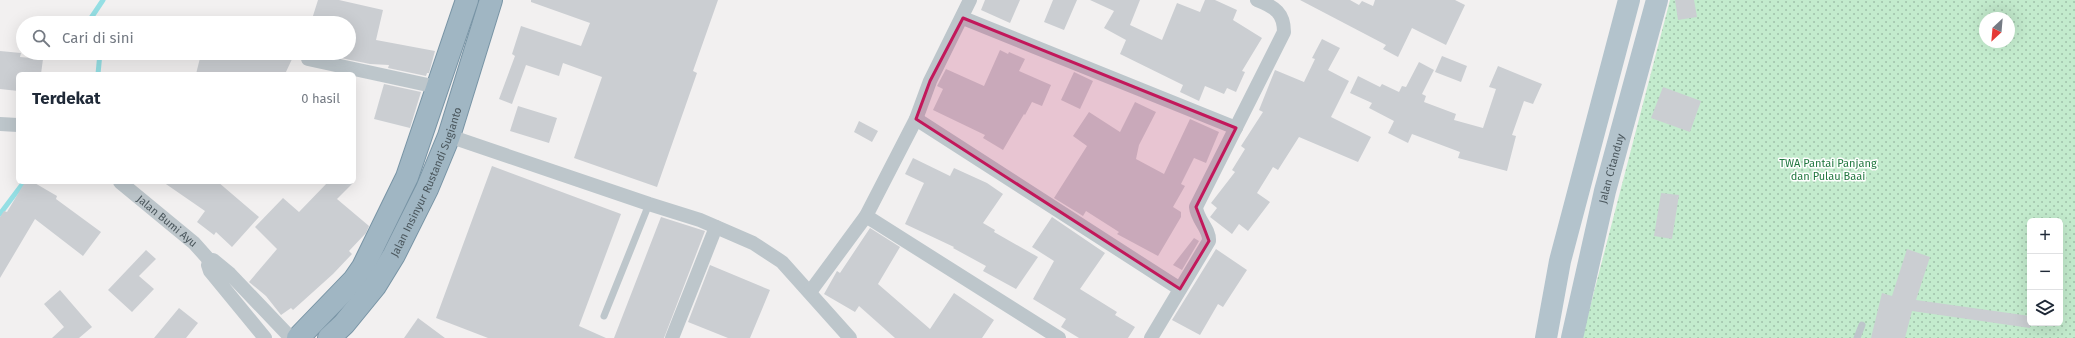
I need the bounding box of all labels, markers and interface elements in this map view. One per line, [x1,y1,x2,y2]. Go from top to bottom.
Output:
north arrow [1979,12,2015,48]
search box [16,16,356,60]
icon: search [30,27,52,49]
text: Cari di sini [62,29,134,47]
text: Terdekat [32,88,101,109]
text: 0 hasil [301,91,340,106]
street label: Jalan Insinyur Rustandi Sugianto [388,105,464,259]
street label: Jalan Citanduy [1596,132,1627,205]
park label: TWA Pantai Panjang dan Pulau Baai [1779,157,1877,183]
street label: Jalan Bumi Ayu [134,192,200,250]
map controls [2027,218,2063,326]
button: + [2027,218,2063,254]
button: − [2027,254,2063,290]
button: layers [2027,290,2063,326]

